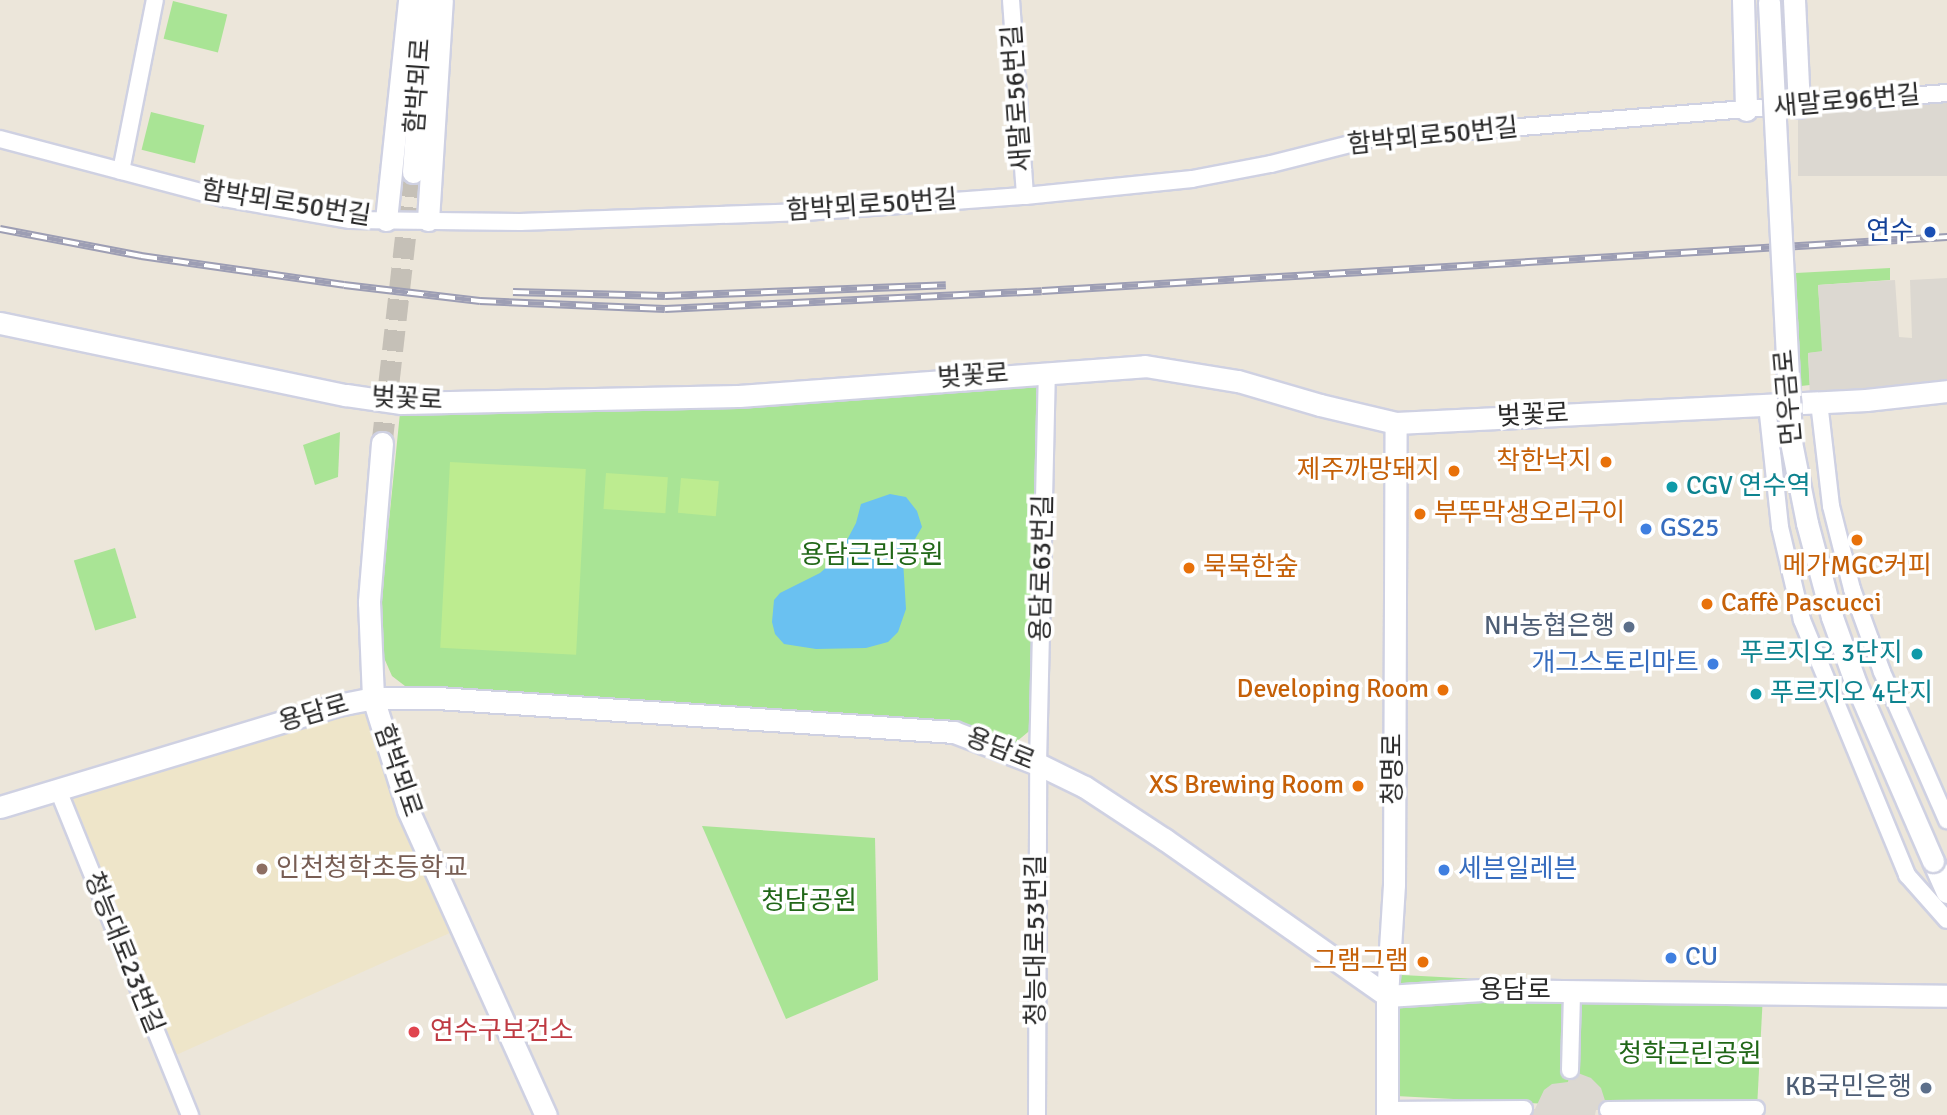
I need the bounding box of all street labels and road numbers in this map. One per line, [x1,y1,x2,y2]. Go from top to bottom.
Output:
street label: 새말로56번길 [997,23,1039,173]
street label: 함박뫼로 [400,37,438,135]
street label: 새말로96번길 [1772,80,1922,124]
street label: 함박뫼로50번길 [1346,113,1520,161]
street label: 함박뫼로50번길 [199,175,373,233]
street label: 함박뫼로50번길 [785,184,959,228]
street label: 먼우금로 [1769,348,1809,446]
street label: 벚꽃로 [936,359,1010,395]
street label: 벚꽃로 [370,383,444,417]
street label: 벚꽃로 [1496,399,1570,433]
street label: 용담로63번길 [1026,494,1060,642]
street label: 용담로 [275,689,353,739]
street label: 함박뫼로 [367,721,427,821]
street label: 용담로 [961,722,1039,778]
street label: 청명로 [1378,733,1410,805]
street label: 청능대로53번길 [1021,854,1053,1026]
street label: 청능대로23번길 [76,868,170,1038]
street label: 용담로 [1479,975,1551,1007]

